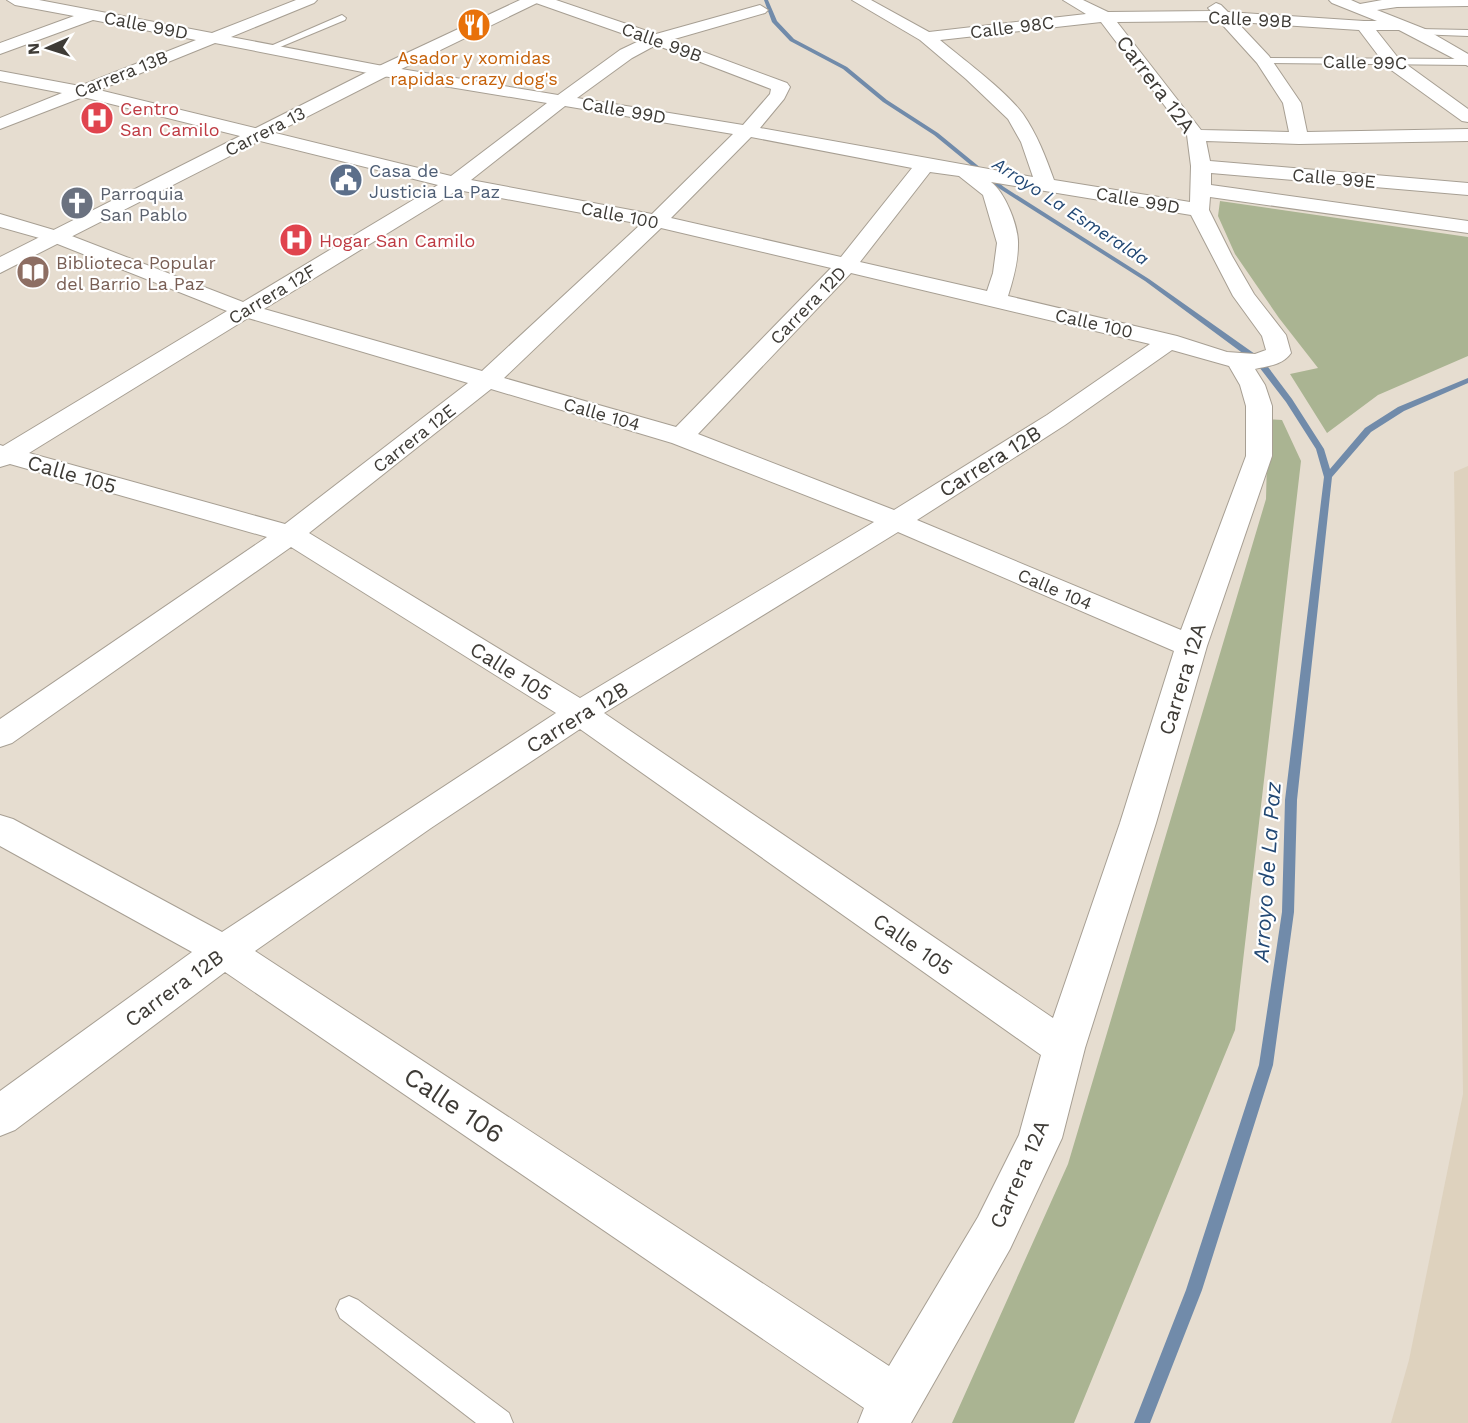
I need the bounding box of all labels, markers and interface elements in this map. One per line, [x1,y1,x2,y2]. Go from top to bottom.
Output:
street label: Calle 99B [1207,6,1293,32]
street label: Calle 99D [102,7,190,43]
restaurant icon: Asador y xomidas rapidas crazy dog's [456,7,492,43]
street label: Calle 98C [969,11,1055,43]
north arrow [18,18,78,78]
street label: Calle 99B [619,18,705,66]
street label: Carrera 12A [1111,30,1201,138]
text: N [24,42,43,55]
street label: Carrera 13B [71,46,171,102]
place label: Asador y xomidas rapidas crazy dog's [390,47,558,89]
street label: Calle 99C [1323,51,1407,73]
street label: Calle 99D [580,92,668,128]
place label: Centro San Camilo [120,98,220,140]
hospital icon: Centro San Camilo [79,100,115,136]
street label: Carrera 13 [221,102,309,160]
water label: Arroyo La Esmeralda [988,152,1153,269]
place label: Casa de Justicia La Paz [369,160,500,202]
public building icon: Casa de Justicia La Paz [328,162,364,198]
street label: Calle 99E [1291,164,1377,192]
street label: Calle 99D [1094,182,1182,218]
place label: Parroquia San Pablo [100,183,188,225]
church icon: Parroquia San Pablo [59,185,95,221]
street label: Calle 100 [579,197,661,233]
hospital icon: Hogar San Camilo [278,222,314,258]
place label: Hogar San Camilo [319,230,475,251]
place label: Biblioteca Popular del Barrio La Paz [56,252,216,294]
library icon: Biblioteca Popular del Barrio La Paz [15,254,51,290]
street label: Carrera 12F [224,260,320,328]
street label: Carrera 12D [766,262,850,348]
street label: Calle 100 [1053,304,1135,342]
street label: Calle 104 [561,393,643,435]
street label: Carrera 12E [369,399,459,477]
street label: Carrera 12B [934,420,1046,502]
street label: Calle 105 [25,449,119,499]
street label: Calle 104 [1015,564,1095,614]
street label: Carrera 12A [1153,620,1211,738]
street label: Calle 105 [466,636,556,706]
street label: Carrera 12B [521,676,633,758]
water label: Arroyo de La Paz [1248,780,1286,964]
street label: Calle 105 [868,908,958,980]
street label: Carrera 12B [120,944,228,1032]
street label: Calle 106 [398,1061,510,1149]
street label: Carrera 12A [984,1116,1054,1232]

